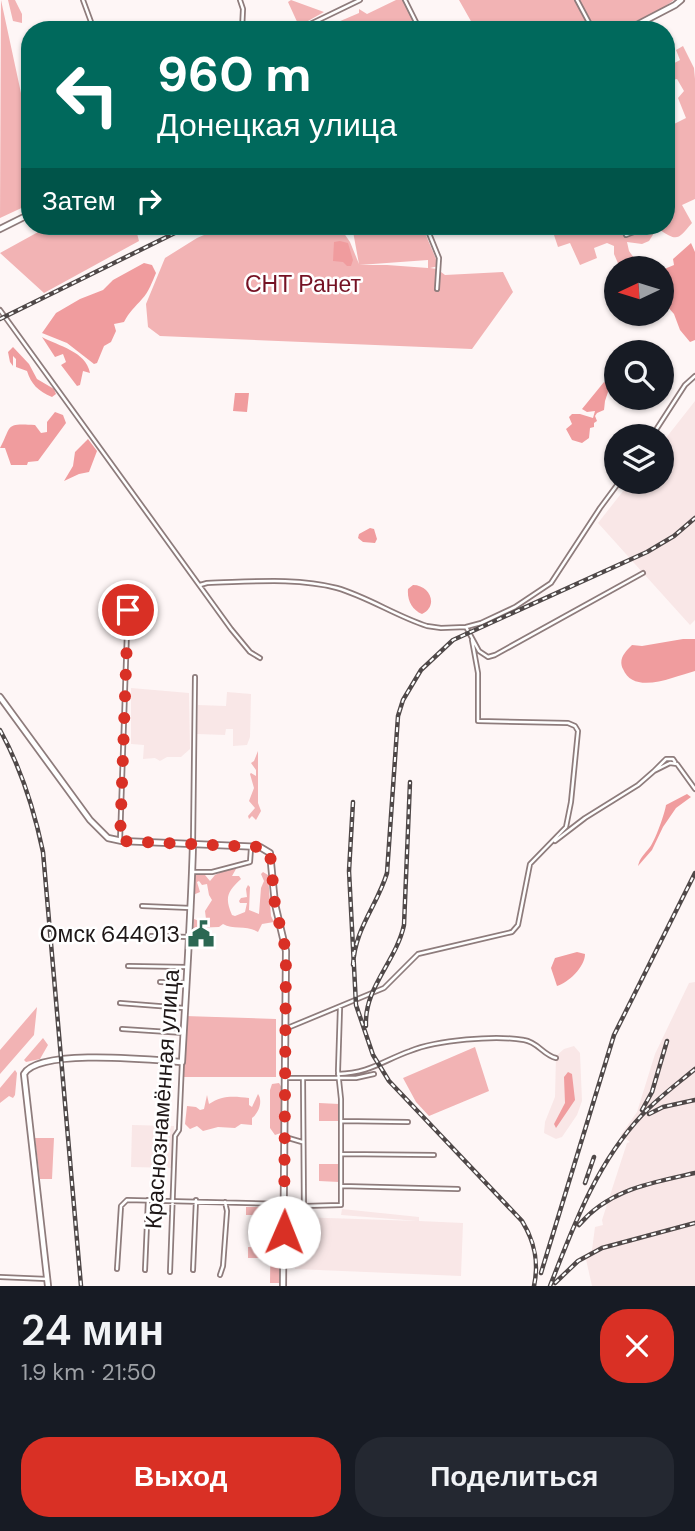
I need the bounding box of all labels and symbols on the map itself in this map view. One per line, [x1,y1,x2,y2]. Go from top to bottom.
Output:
north arrow [604,256,674,326]
park label: СНТ Ранет [245,269,361,299]
pin [98,580,158,640]
place label: Омск 644013 [40,919,180,949]
public building icon: Омск 644013 [186,919,216,949]
street label: Краснознамённая улица [138,968,186,1230]
position arrow [247,1195,321,1269]

